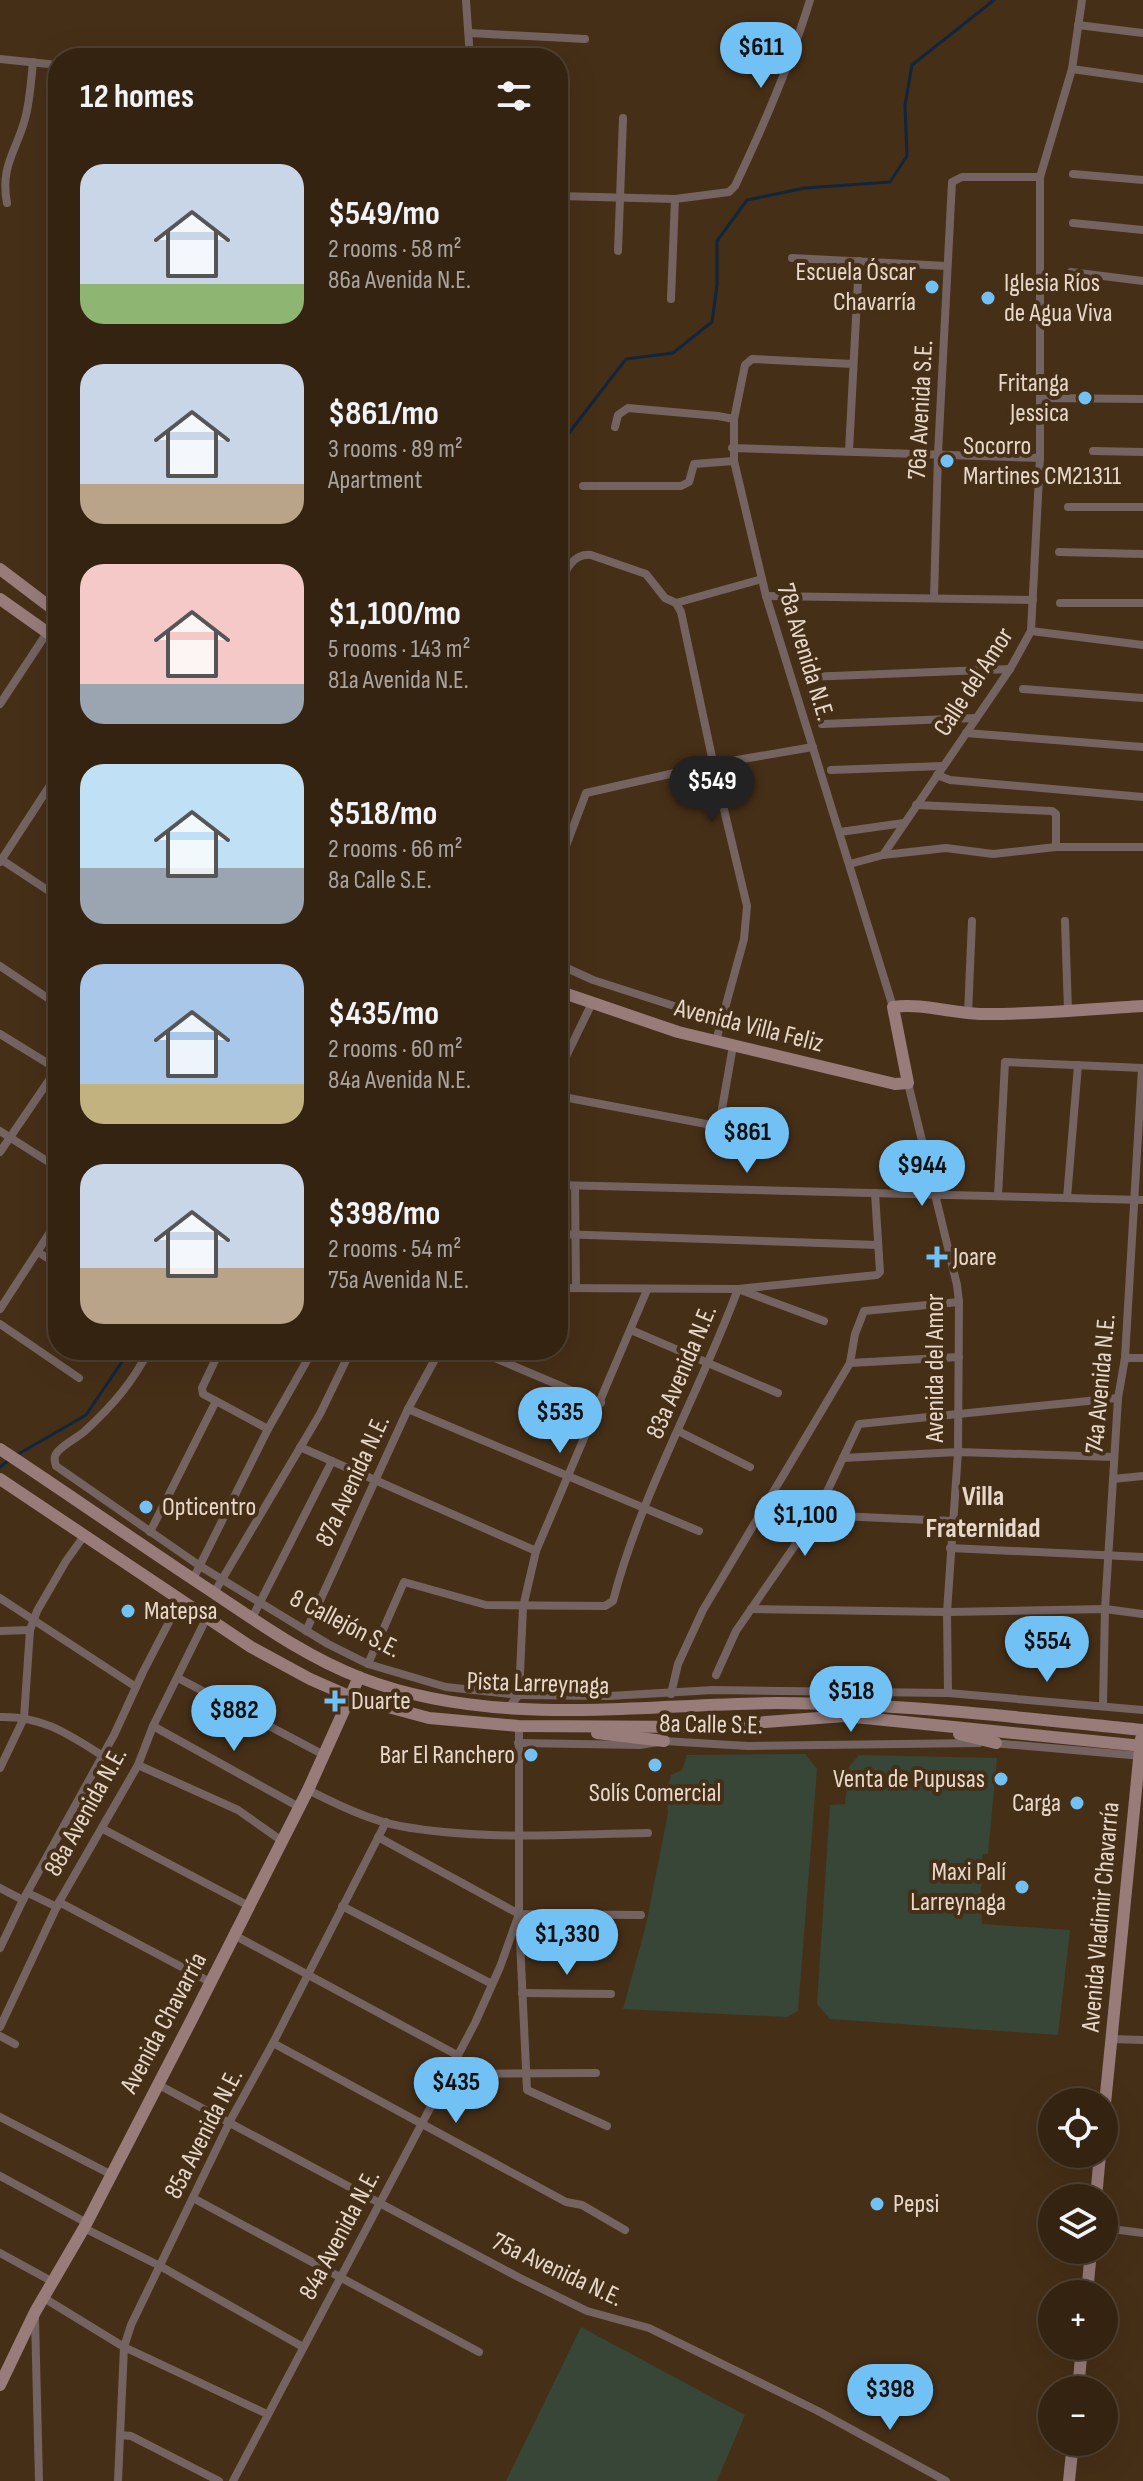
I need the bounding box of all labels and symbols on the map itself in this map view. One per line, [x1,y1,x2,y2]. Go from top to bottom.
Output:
pin: $611 [714,22,808,90]
place label: Escuela Óscar Chavarría [796,257,917,318]
place label: Iglesia Ríos de Agua Viva [1004,268,1113,329]
marker: Escuela Óscar Chavarría [923,278,941,296]
marker: Iglesia Ríos de Agua Viva [979,289,997,307]
street label: 76a Avenida S.E. [902,339,940,481]
place label: Fritanga Jessica [998,368,1069,429]
marker: Fritanga Jessica [1076,389,1094,407]
place label: Socorro Martines CM21311 [963,431,1121,492]
marker: Socorro Martines CM21311 [938,452,956,470]
street label: 78a Avenida N.E. [769,580,841,724]
street label: Calle del Amor [927,621,1021,742]
pin: $549 [665,756,759,824]
street label: Avenida Villa Feliz [671,992,826,1059]
pin: $861 [700,1107,794,1175]
pin: $944 [875,1140,969,1208]
place label: Joare [952,1242,997,1273]
marker: Joare [928,1248,946,1266]
street label: Avenida del Amor [920,1293,951,1443]
street label: 83a Avenida N.E. [640,1300,724,1444]
street label: 74a Avenida N.E. [1079,1313,1123,1455]
pin: $535 [513,1387,607,1455]
street label: 87a Avenida N.E. [309,1410,397,1552]
district label: Villa Fraternidad [926,1480,1040,1545]
pin: $1,100 [740,1490,870,1558]
place label: Opticentro [162,1492,256,1523]
marker: Opticentro [137,1498,155,1516]
street label: 8 Callejón S.E. [284,1583,406,1665]
place label: Matepsa [144,1596,218,1627]
marker: Matepsa [119,1602,137,1620]
pin: $554 [1000,1616,1094,1684]
street label: Pista Larreynaga [466,1666,610,1702]
pin: $518 [804,1666,898,1734]
pin: $882 [187,1685,281,1753]
place label: Duarte [351,1686,411,1717]
marker: Duarte [326,1692,344,1710]
street label: 8a Calle S.E. [659,1709,763,1741]
place label: Bar El Ranchero [379,1740,515,1771]
street label: 88a Avenida N.E. [38,1742,134,1882]
marker: Bar El Ranchero [522,1746,540,1764]
marker: Solís Comercial [646,1756,664,1774]
place label: Venta de Pupusas [833,1764,985,1795]
marker: Venta de Pupusas [992,1770,1010,1788]
place label: Solís Comercial [589,1778,721,1809]
place label: Carga [1012,1788,1061,1819]
marker: Carga [1068,1794,1086,1812]
street label: Avenida Vladimir Chavarría [1075,1801,1126,2034]
place label: Maxi Palí Larreynaga [910,1857,1006,1918]
marker: Maxi Palí Larreynaga [1013,1878,1031,1896]
pin: $1,330 [502,1909,632,1977]
street label: Avenida Chavarría [113,1947,214,2100]
pin: $435 [409,2057,503,2125]
street label: 85a Avenida N.E. [158,2064,250,2204]
street label: 84a Avenida N.E. [293,2165,387,2305]
place label: Pepsi [893,2189,939,2220]
marker: Pepsi [868,2195,886,2213]
street label: 75a Avenida N.E. [487,2226,627,2314]
pin: $398 [843,2364,937,2432]

